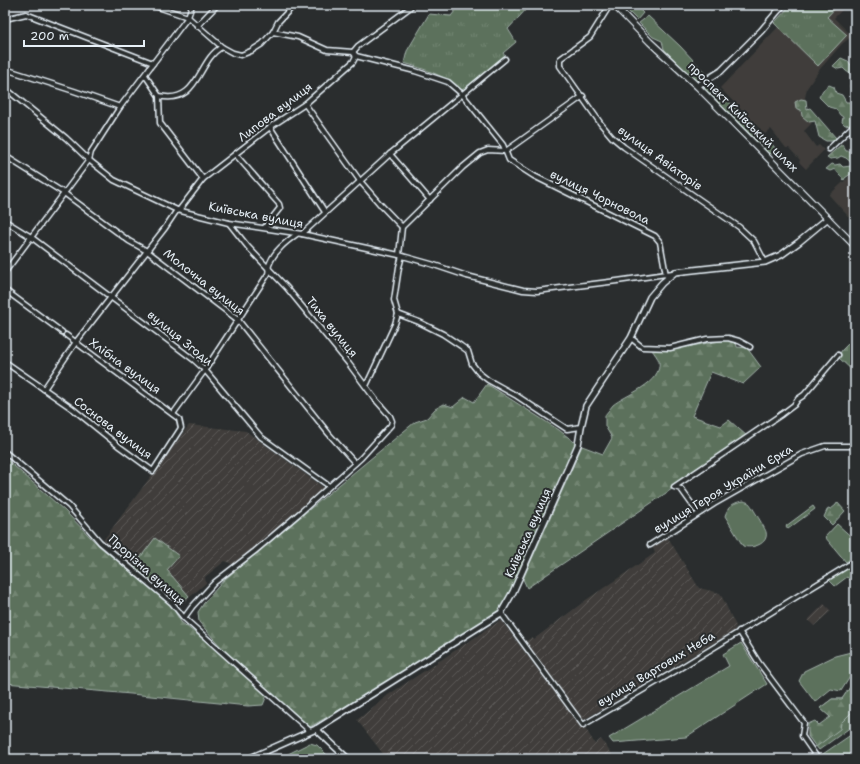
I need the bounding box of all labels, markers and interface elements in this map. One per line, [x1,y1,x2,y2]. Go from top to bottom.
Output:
scale bar [24,22,144,48]
text: 200 m [30,28,69,44]
street label: проспект Київський шлях [684,58,802,176]
street label: Липова вулиця [234,79,316,145]
street label: вулиця Авіаторів [615,122,705,194]
street label: вулиця Чорновола [547,166,653,228]
street label: Київська вулиця [207,198,305,232]
street label: Молочна вулиця [160,245,248,319]
street label: Тиха вулиця [303,293,361,361]
street label: вулиця Згоди [144,307,216,369]
street label: Хлібна вулиця [86,334,164,398]
street label: Соснова вулиця [71,393,155,463]
street label: вулиця Героя України Єрка [651,441,796,537]
street label: Київська вулиця [501,486,555,580]
street label: Прорізна вулиця [105,531,189,609]
street label: вулиця Вартових Неба [594,627,718,710]

